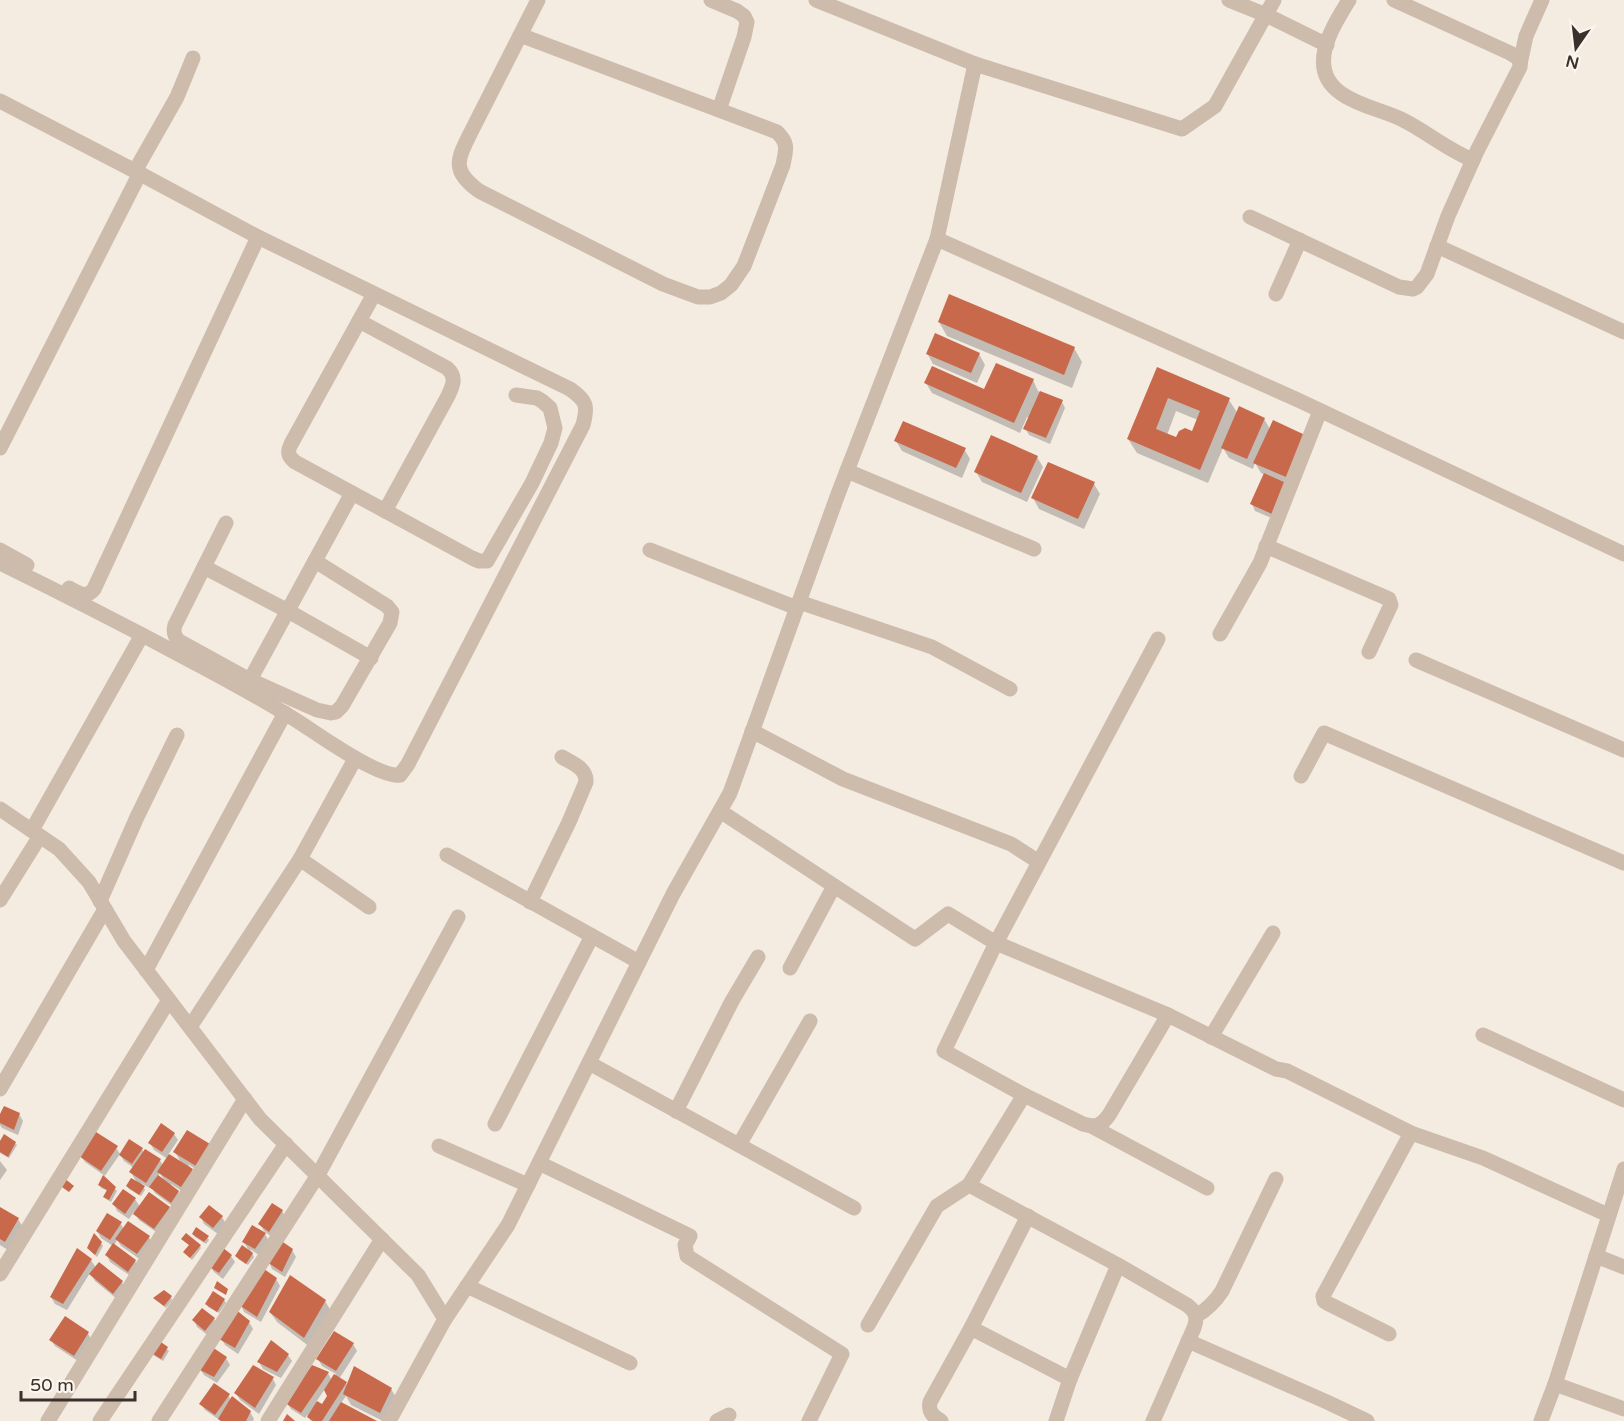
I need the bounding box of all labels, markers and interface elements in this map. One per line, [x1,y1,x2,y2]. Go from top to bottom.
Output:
north arrow [1546,18,1606,78]
text: N [1564,50,1581,73]
scale bar [21,1364,135,1402]
text: 50 m [30,1374,74,1396]

